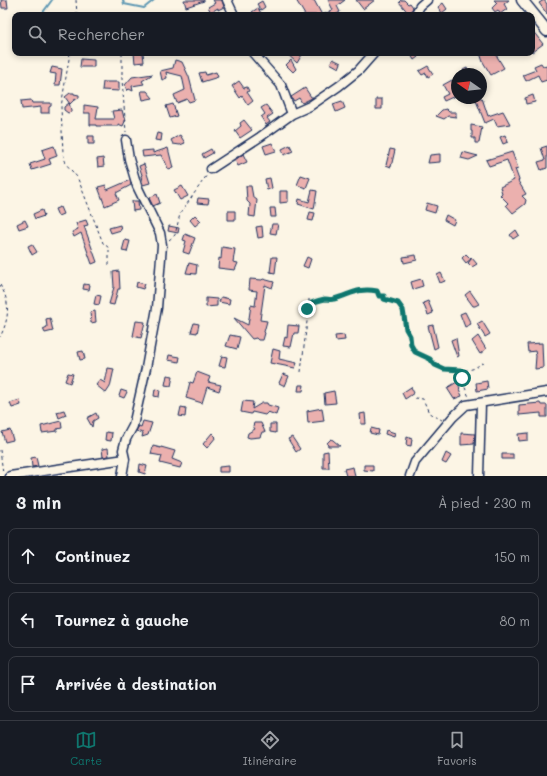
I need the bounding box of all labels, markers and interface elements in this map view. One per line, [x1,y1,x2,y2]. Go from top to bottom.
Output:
search box [12,12,535,56]
icon: search [26,23,48,45]
text: Rechercher [58,24,145,44]
north arrow [451,68,487,104]
route end [298,300,316,318]
route start [453,369,471,387]
text: 3 min [16,491,61,513]
text: À pied · 230 m [438,494,531,511]
icon: ahead [17,545,39,567]
text: Continuez [55,546,130,566]
text: 150 m [494,548,530,565]
icon: left [17,609,39,631]
text: Tournez à gauche [55,610,189,630]
text: 80 m [500,612,530,629]
icon: arrive [17,673,39,695]
text: Arrivée à destination [55,674,217,694]
tab: Carte [70,729,102,768]
tab: Itinéraire [243,729,297,768]
tab: Favoris [437,729,477,768]

